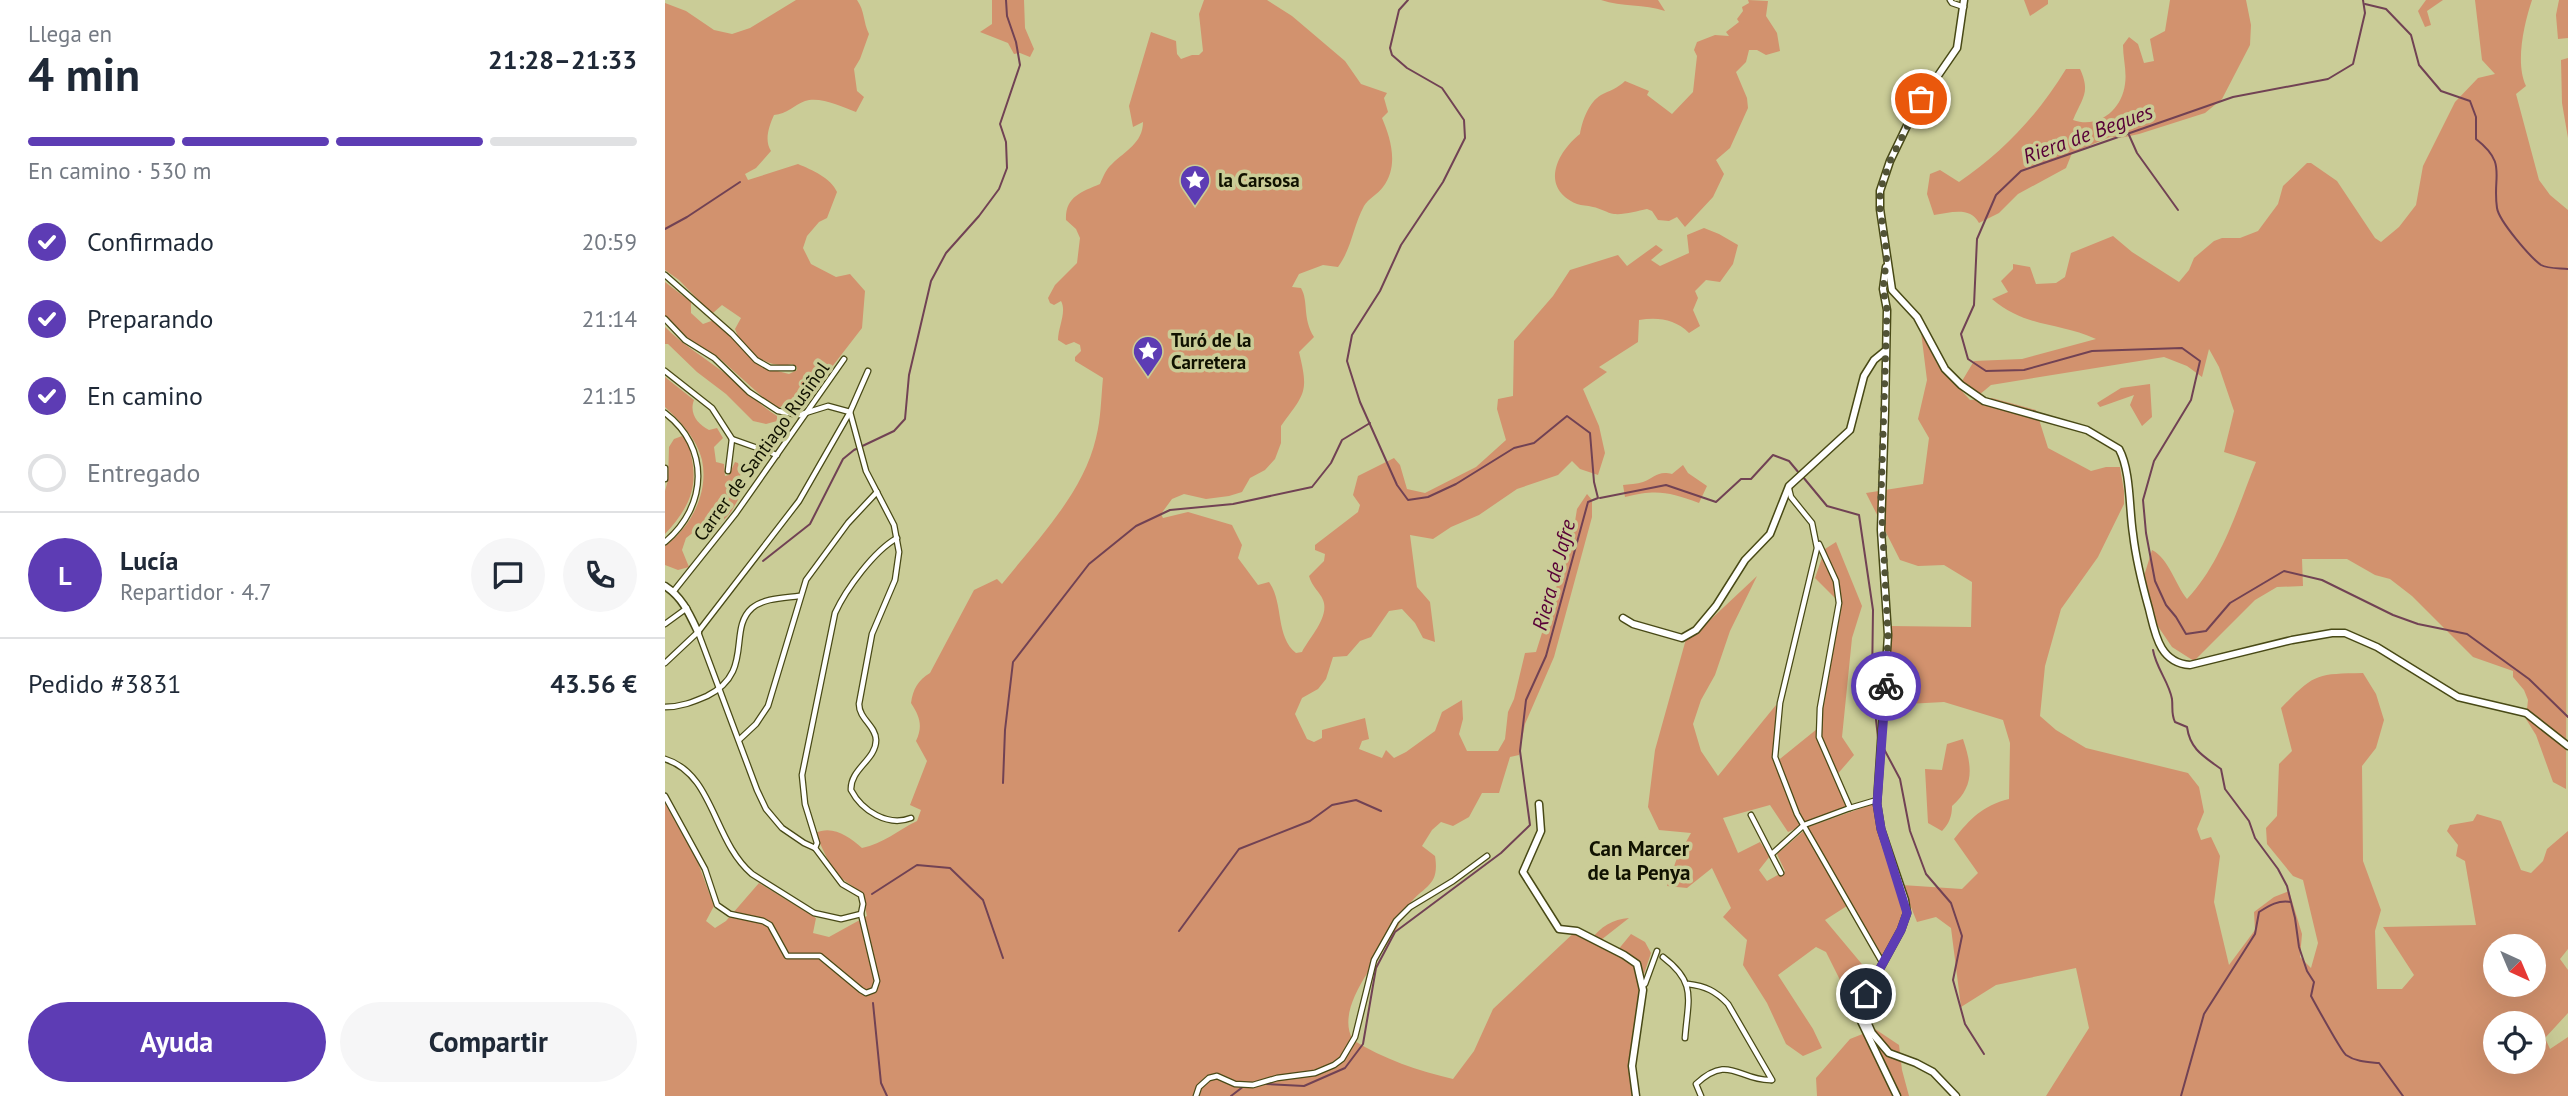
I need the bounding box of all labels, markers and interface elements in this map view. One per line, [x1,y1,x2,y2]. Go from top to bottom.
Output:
text: Llega en [28,19,112,48]
text: 21:28–21:33 [488,43,637,76]
text: 4 min [28,44,140,104]
pin [1891,69,1951,129]
icon: bag [1902,80,1940,118]
water label: Riera de Begues [2019,97,2157,170]
text: En camino · 530 m [28,156,211,185]
place icon: la Carsosa [1178,163,1212,207]
place label: la Carsosa [1218,168,1300,192]
icon: check [28,223,66,261]
text: Confirmado [87,225,214,258]
text: 20:59 [582,227,637,256]
icon: check [28,300,66,338]
text: Preparando [87,302,214,335]
text: 21:14 [582,304,637,333]
place label: Turó de la Carretera [1171,328,1251,374]
place icon: Turó de la Carretera [1131,334,1165,378]
street label: Carrer de Santiago Rusiñol [688,356,834,545]
icon: check [28,377,66,415]
text: En camino [87,379,203,412]
text: 21:15 [582,381,637,410]
text: Entregado [87,456,201,489]
water label: Riera de Jafre [1526,516,1581,633]
button: chat [471,538,545,612]
button: phone [563,538,637,612]
text: Lucía [120,544,179,577]
text: L [58,559,72,592]
text: Repartidor · 4.7 [120,577,272,606]
courier [1851,651,1921,721]
text: Pedido #3831 [28,667,181,700]
text: 43.56 € [550,667,637,700]
icon: bike [1867,667,1905,705]
district label: Can Marcer de la Penya [1587,835,1691,886]
north arrow [2483,934,2546,998]
map controls [2483,934,2546,1074]
pin [1836,964,1896,1024]
icon: home [1847,975,1885,1013]
button: Ayuda [28,1002,326,1082]
button: Compartir [340,1002,637,1082]
button: locate [2483,1011,2546,1074]

